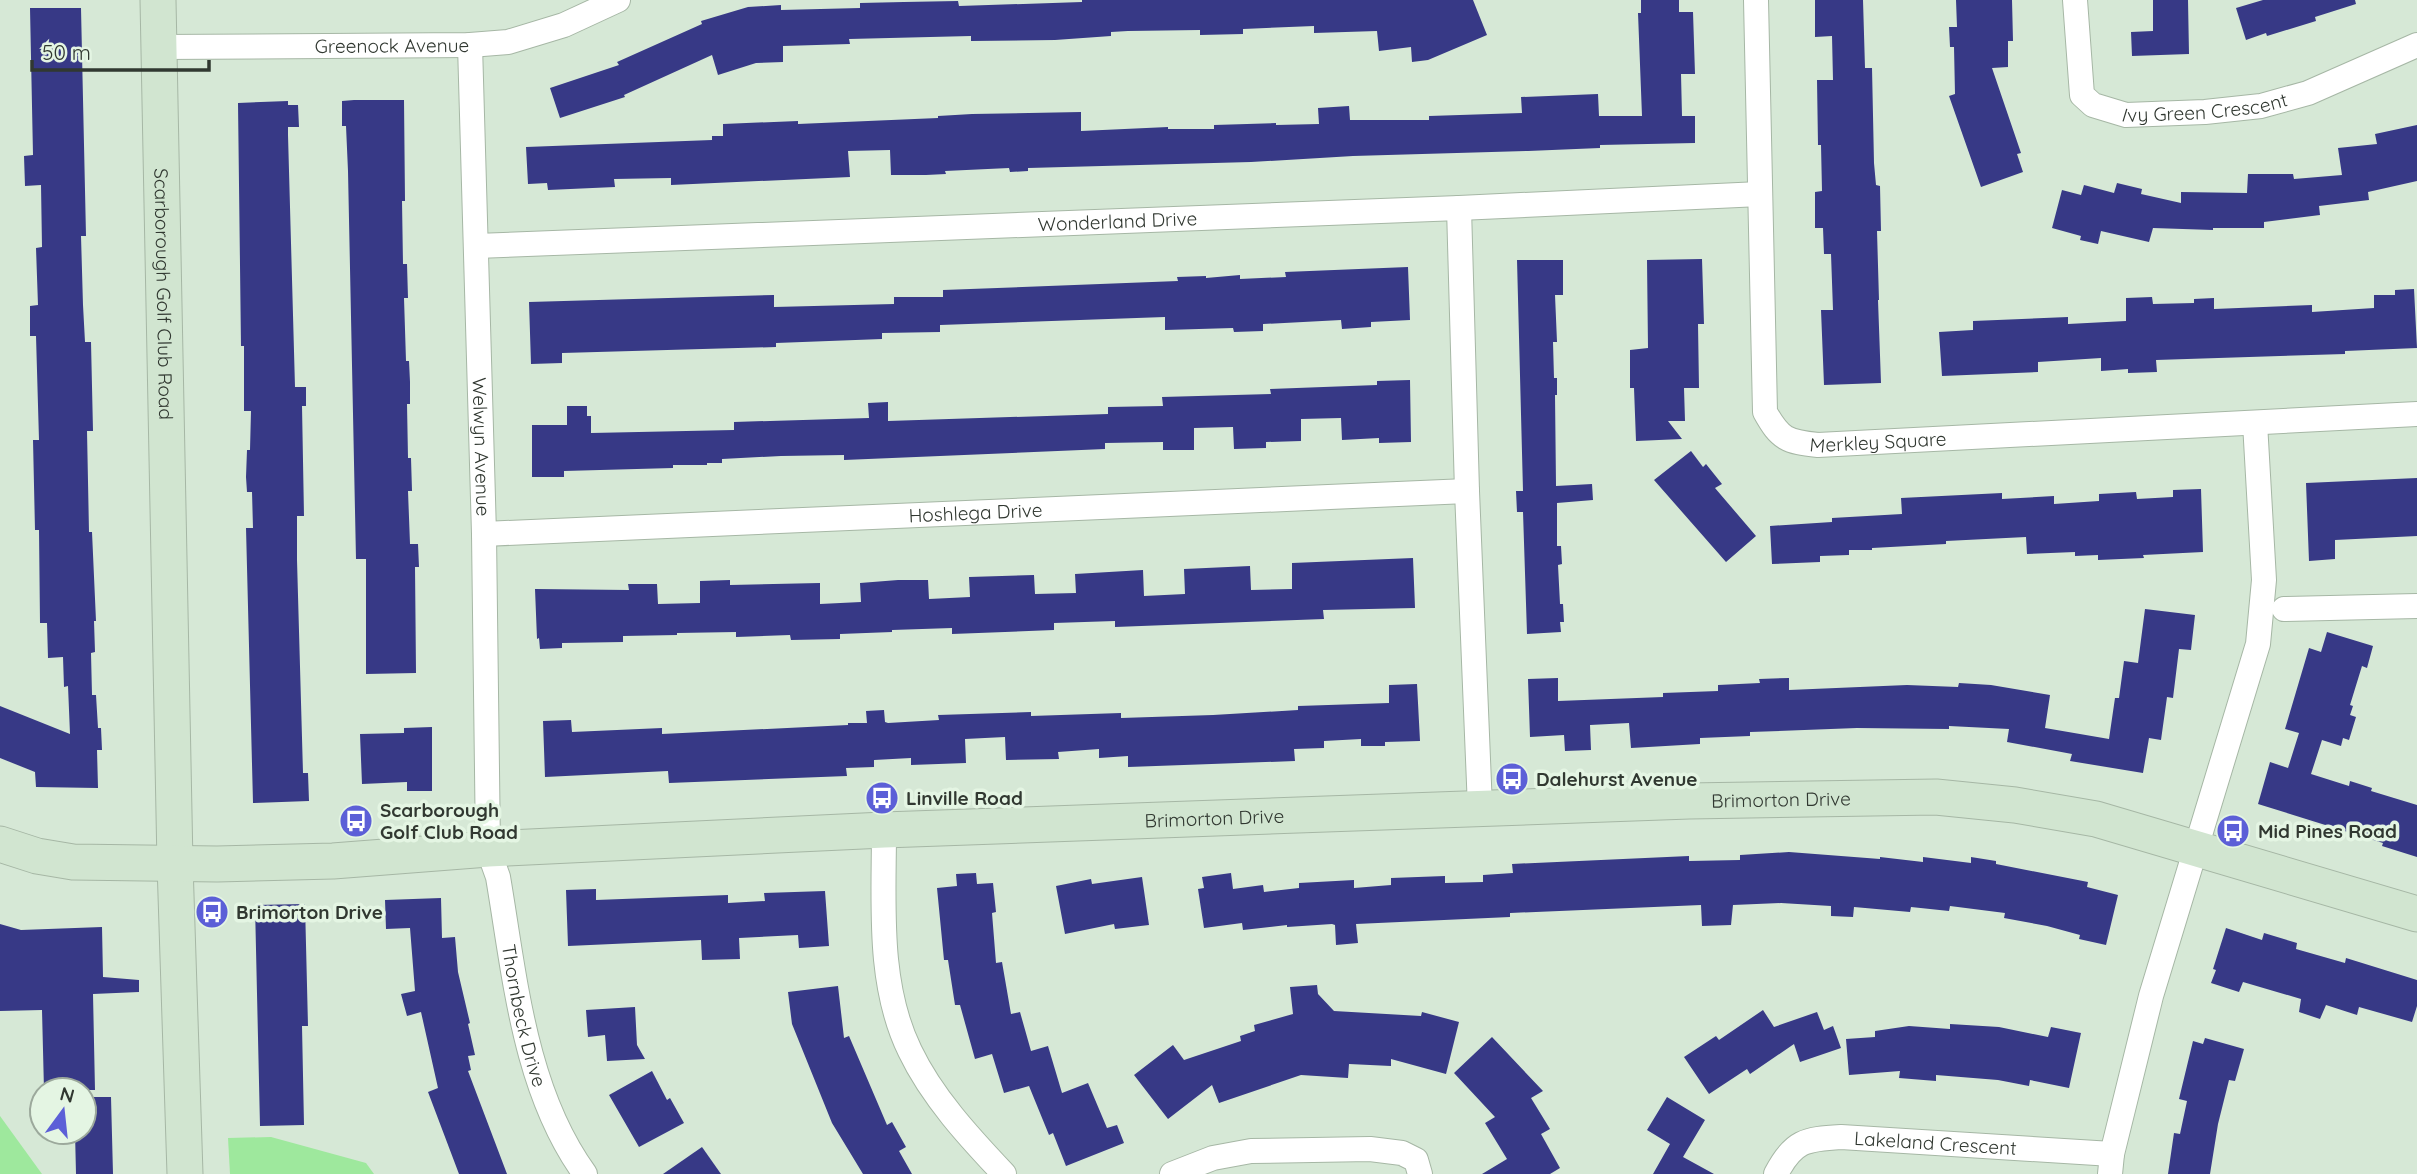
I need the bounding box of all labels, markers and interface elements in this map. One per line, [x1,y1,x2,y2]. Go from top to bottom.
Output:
scale bar [32,28,208,72]
street label: Greenock Avenue [315,33,469,58]
text: 50 m [42,39,91,65]
street label: Ivy Green Crescent [2119,87,2290,127]
street label: Scarborough Golf Club Road [149,168,178,420]
street label: Wonderland Drive [1037,206,1198,236]
street label: Welwyn Avenue [468,377,495,517]
street label: Merkley Square [1809,426,1947,458]
street label: Hoshlega Drive [908,498,1043,527]
bus stop icon: Dalehurst Avenue [1493,760,1531,798]
place label: Dalehurst Avenue [1536,767,1698,791]
bus stop icon: Linville Road [863,779,901,817]
place label: Linville Road [906,786,1023,810]
street label: Brimorton Drive [1711,786,1851,813]
place label: Scarborough Golf Club Road [380,798,518,844]
bus stop icon: Scarborough Golf Club Road [337,802,375,840]
street label: Brimorton Drive [1144,804,1285,833]
bus stop icon: Mid Pines Road [2214,812,2252,850]
place label: Mid Pines Road [2258,819,2397,843]
bus stop icon: Brimorton Drive [193,893,231,931]
place label: Brimorton Drive [236,900,383,924]
street label: Thornbeck Drive [497,943,552,1090]
north arrow [28,1076,98,1146]
text: N [58,1081,77,1108]
street label: Lakeland Crescent [1853,1126,2017,1160]

